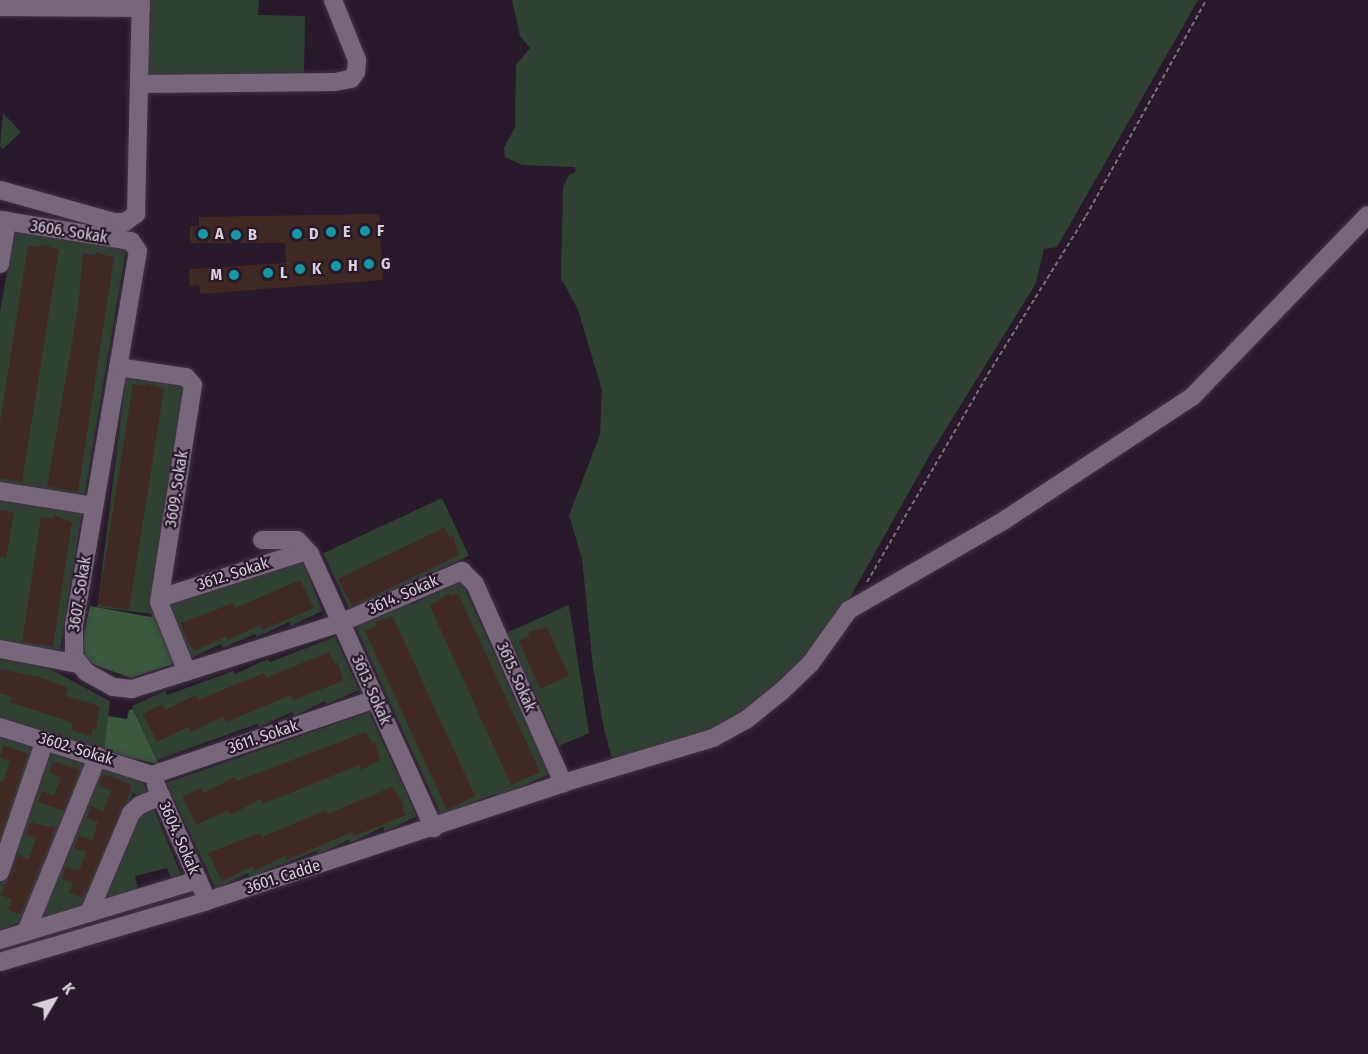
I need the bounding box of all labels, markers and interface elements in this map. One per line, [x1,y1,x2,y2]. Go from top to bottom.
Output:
street label: 3606. Sokak [29,216,109,248]
place label: F [377,221,384,241]
place label: E [343,222,351,242]
place label: A [215,224,224,244]
place label: D [309,224,319,244]
marker: F [358,224,372,238]
place label: B [248,225,257,245]
marker: E [324,225,338,239]
marker: A [196,227,210,241]
marker: D [290,227,304,241]
marker: B [229,228,243,242]
place label: G [381,254,390,274]
place label: H [348,256,358,276]
marker: G [362,257,376,271]
place label: K [312,259,321,279]
marker: H [329,259,343,273]
marker: K [293,262,307,276]
place label: L [280,263,287,283]
place label: M [210,265,222,285]
marker: L [261,266,275,280]
marker: M [227,268,241,282]
street label: 3609. Sokak [161,449,193,529]
street label: 3612. Sokak [195,553,271,595]
street label: 3607. Sokak [65,555,95,633]
street label: 3614. Sokak [365,571,441,619]
street label: 3615. Sokak [492,639,540,715]
street label: 3613. Sokak [347,652,395,728]
street label: 3611. Sokak [226,716,300,758]
street label: 3602. Sokak [37,729,115,769]
street label: 3604. Sokak [155,799,203,877]
street label: 3601. Cadde [243,856,323,898]
north arrow [24,970,84,1030]
text: K [58,979,79,998]

